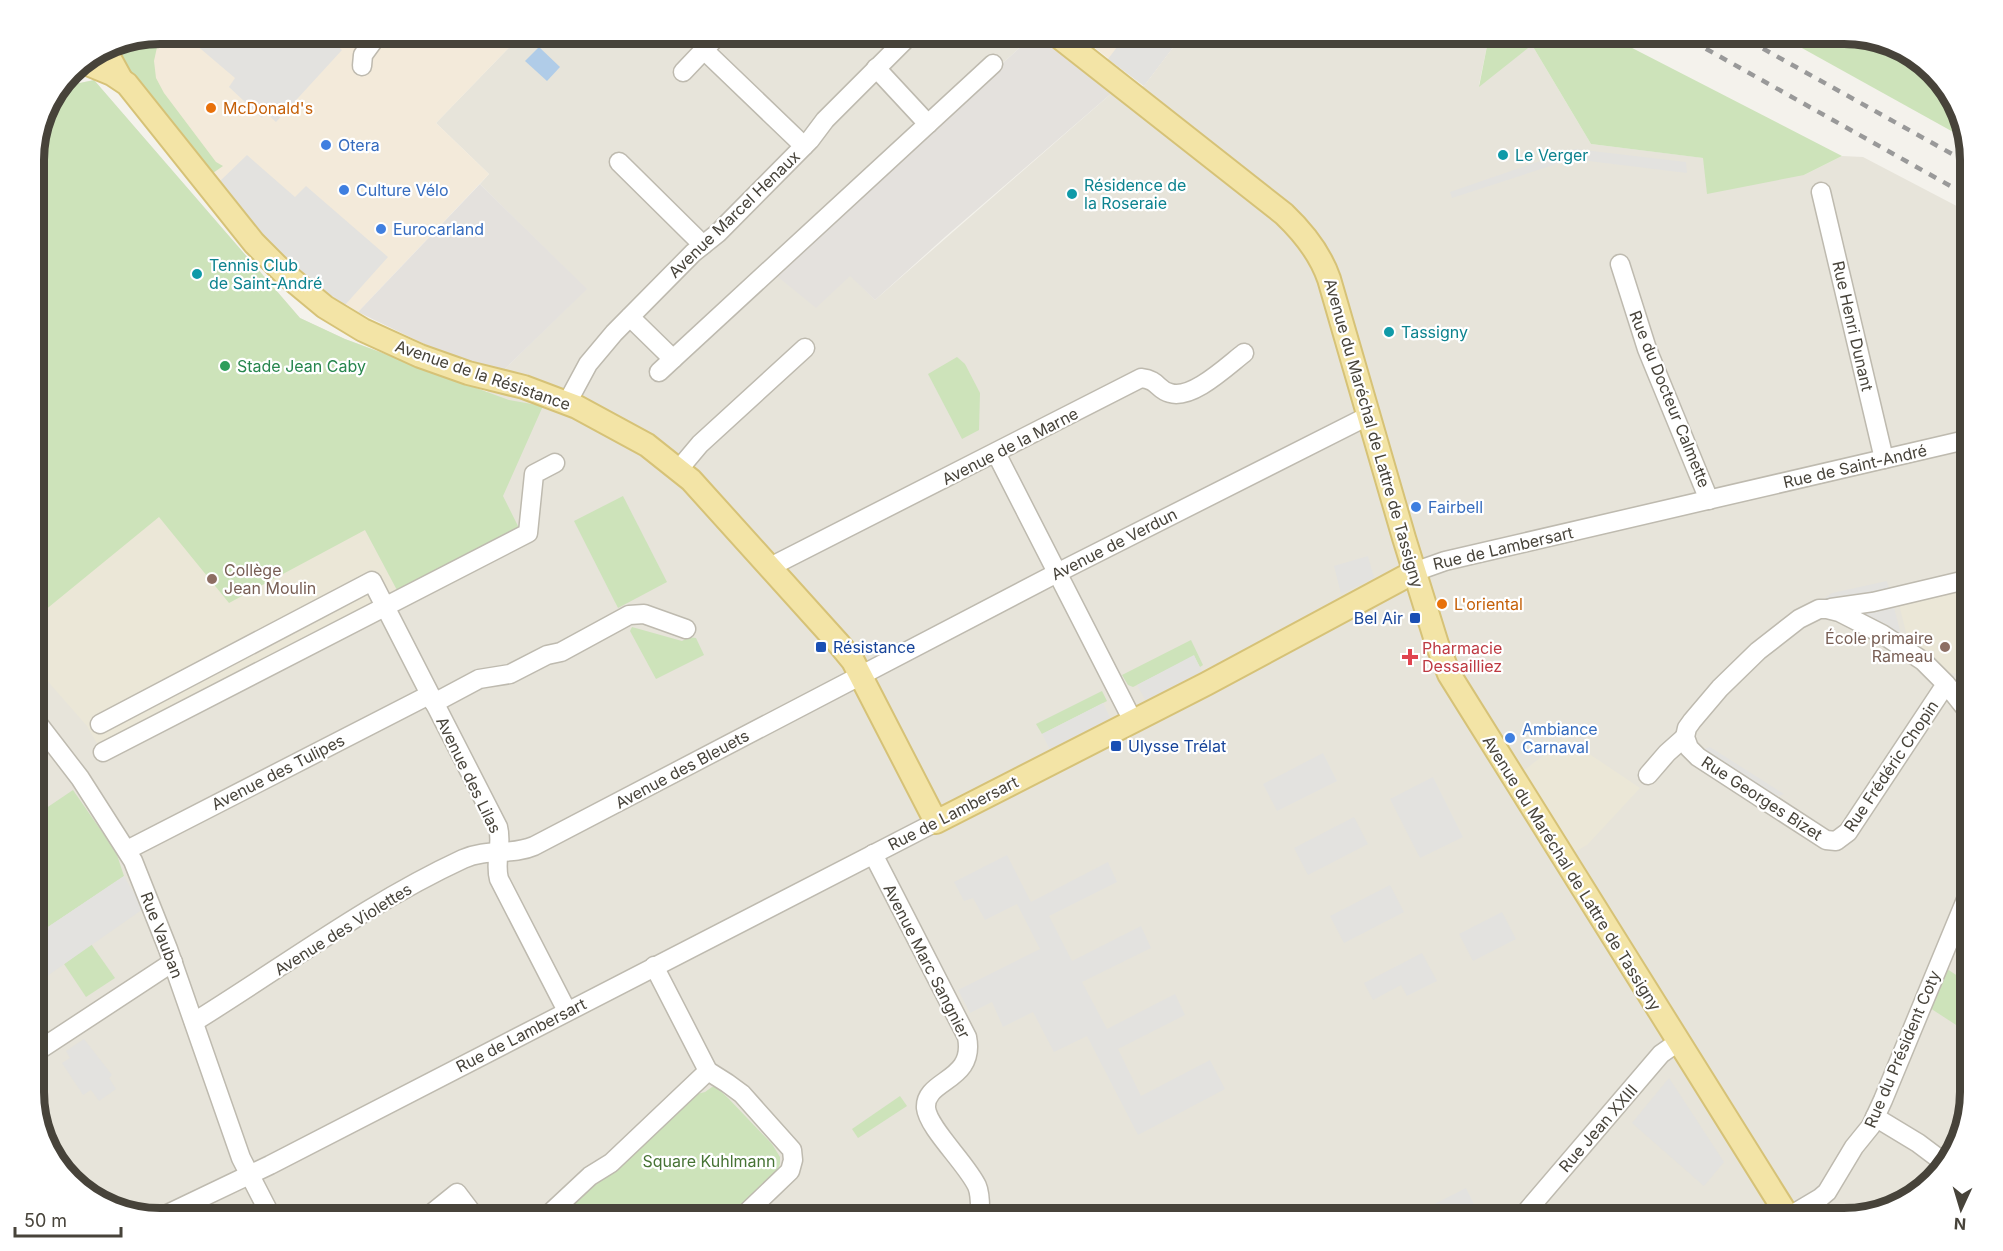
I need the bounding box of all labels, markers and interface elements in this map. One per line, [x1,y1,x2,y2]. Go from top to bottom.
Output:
place label: McDonald's [223,98,313,118]
marker: McDonald's [204,101,218,115]
place label: Otera [338,135,380,155]
marker: Otera [319,138,333,152]
place label: Le Verger [1515,145,1588,165]
street label: Avenue Marcel Henaux [664,146,804,282]
marker: Le Verger [1496,148,1510,162]
place label: Résidence de la Roseraie [1084,175,1186,213]
place label: Culture Vélo [356,180,449,200]
marker: Culture Vélo [337,183,351,197]
marker: Résidence de la Roseraie [1065,187,1079,201]
place label: Eurocarland [393,219,484,239]
marker: Eurocarland [374,222,388,236]
place label: Tennis Club de Saint-André [209,255,322,293]
street label: Rue Henri Dunant [1828,259,1878,393]
marker: Tennis Club de Saint-André [190,267,204,281]
street label: Avenue du Maréchal de Lattre de Tassigny [1320,276,1428,590]
street label: Rue du Docteur Calmette [1625,308,1715,490]
place label: Tassigny [1401,322,1468,342]
marker: Tassigny [1382,325,1396,339]
street label: Avenue de la Résistance [393,336,573,414]
place label: Stade Jean Caby [237,356,366,376]
marker: Stade Jean Caby [218,359,232,373]
street label: Avenue de la Marne [939,403,1081,489]
street label: Rue de Saint-André [1781,440,1929,492]
place label: Fairbell [1428,497,1483,517]
marker: Fairbell [1409,500,1423,514]
street label: Avenue de Verdun [1048,504,1180,584]
street label: Rue de Lambersart [1431,522,1575,574]
place label: Collège Jean Moulin [224,560,316,598]
marker: Collège Jean Moulin [205,572,219,586]
place label: L'oriental [1454,594,1523,614]
marker: L'oriental [1435,597,1449,611]
place label: Bel Air [1354,608,1403,628]
marker: Bel Air [1408,611,1422,625]
place label: École primaire Rameau [1825,628,1933,666]
place label: Résistance [833,637,915,657]
place label: Pharmacie Dessailliez [1422,638,1502,676]
marker: Résistance [814,640,828,654]
marker: École primaire Rameau [1938,640,1952,654]
marker: Pharmacie Dessailliez [1403,650,1417,664]
street label: Rue Frédéric Chopin [1840,696,1942,836]
street label: Avenue des Lilas [432,714,506,836]
place label: Ambiance Carnaval [1522,719,1598,757]
street label: Avenue des Bleuets [612,725,752,813]
street label: Avenue des Tulipes [208,730,348,814]
marker: Ambiance Carnaval [1503,731,1517,745]
street label: Avenue du Maréchal de Lattre de Tassigny [1479,732,1665,1014]
place label: Ulysse Trélat [1128,736,1226,756]
marker: Ulysse Trélat [1109,739,1123,753]
street label: Rue Georges Bizet [1698,752,1826,844]
street label: Rue de Lambersart [885,772,1021,854]
street label: Avenue des Violettes [271,879,415,979]
street label: Avenue Marc Sangnier [879,880,975,1042]
street label: Rue Vauban [136,889,188,981]
street label: Rue du Président Coty [1860,967,1944,1131]
street label: Rue de Lambersart [453,994,589,1076]
street label: Rue Jean XXIII [1554,1080,1642,1176]
park label: Square Kuhlmann [642,1151,776,1171]
north arrow [1931,1179,1991,1239]
scale bar [15,1200,122,1238]
text: 50 m [24,1210,67,1231]
text: N [1953,1214,1967,1234]

